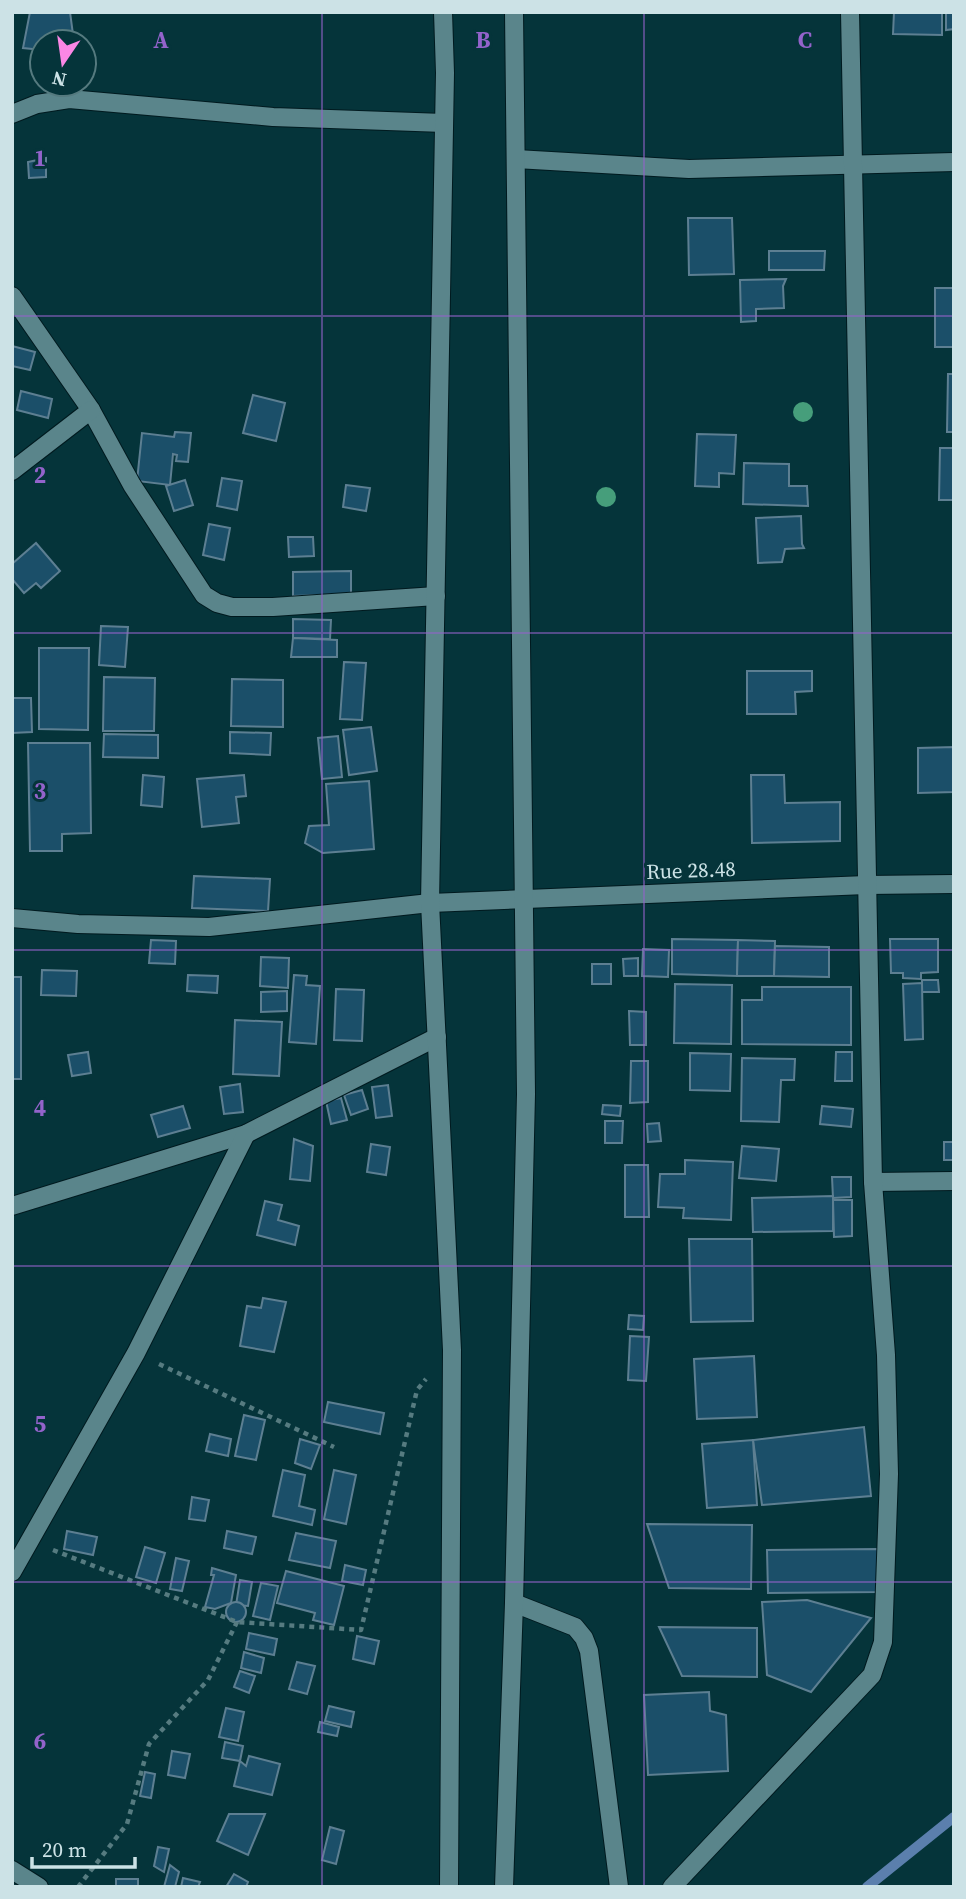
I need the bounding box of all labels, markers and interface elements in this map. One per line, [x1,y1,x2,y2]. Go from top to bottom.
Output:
text: A [153,24,169,56]
text: B [476,24,491,56]
text: C [798,24,812,56]
north arrow [28,28,98,98]
text: N [49,65,69,94]
text: 1 [34,142,46,174]
text: 2 [34,459,46,491]
text: 3 [34,775,46,807]
street label: Rue 28.48 [646,854,736,886]
text: 4 [34,1092,46,1124]
text: 5 [34,1408,46,1440]
text: 6 [34,1725,46,1757]
scale bar [32,1826,135,1870]
text: 20 m [42,1835,87,1864]

